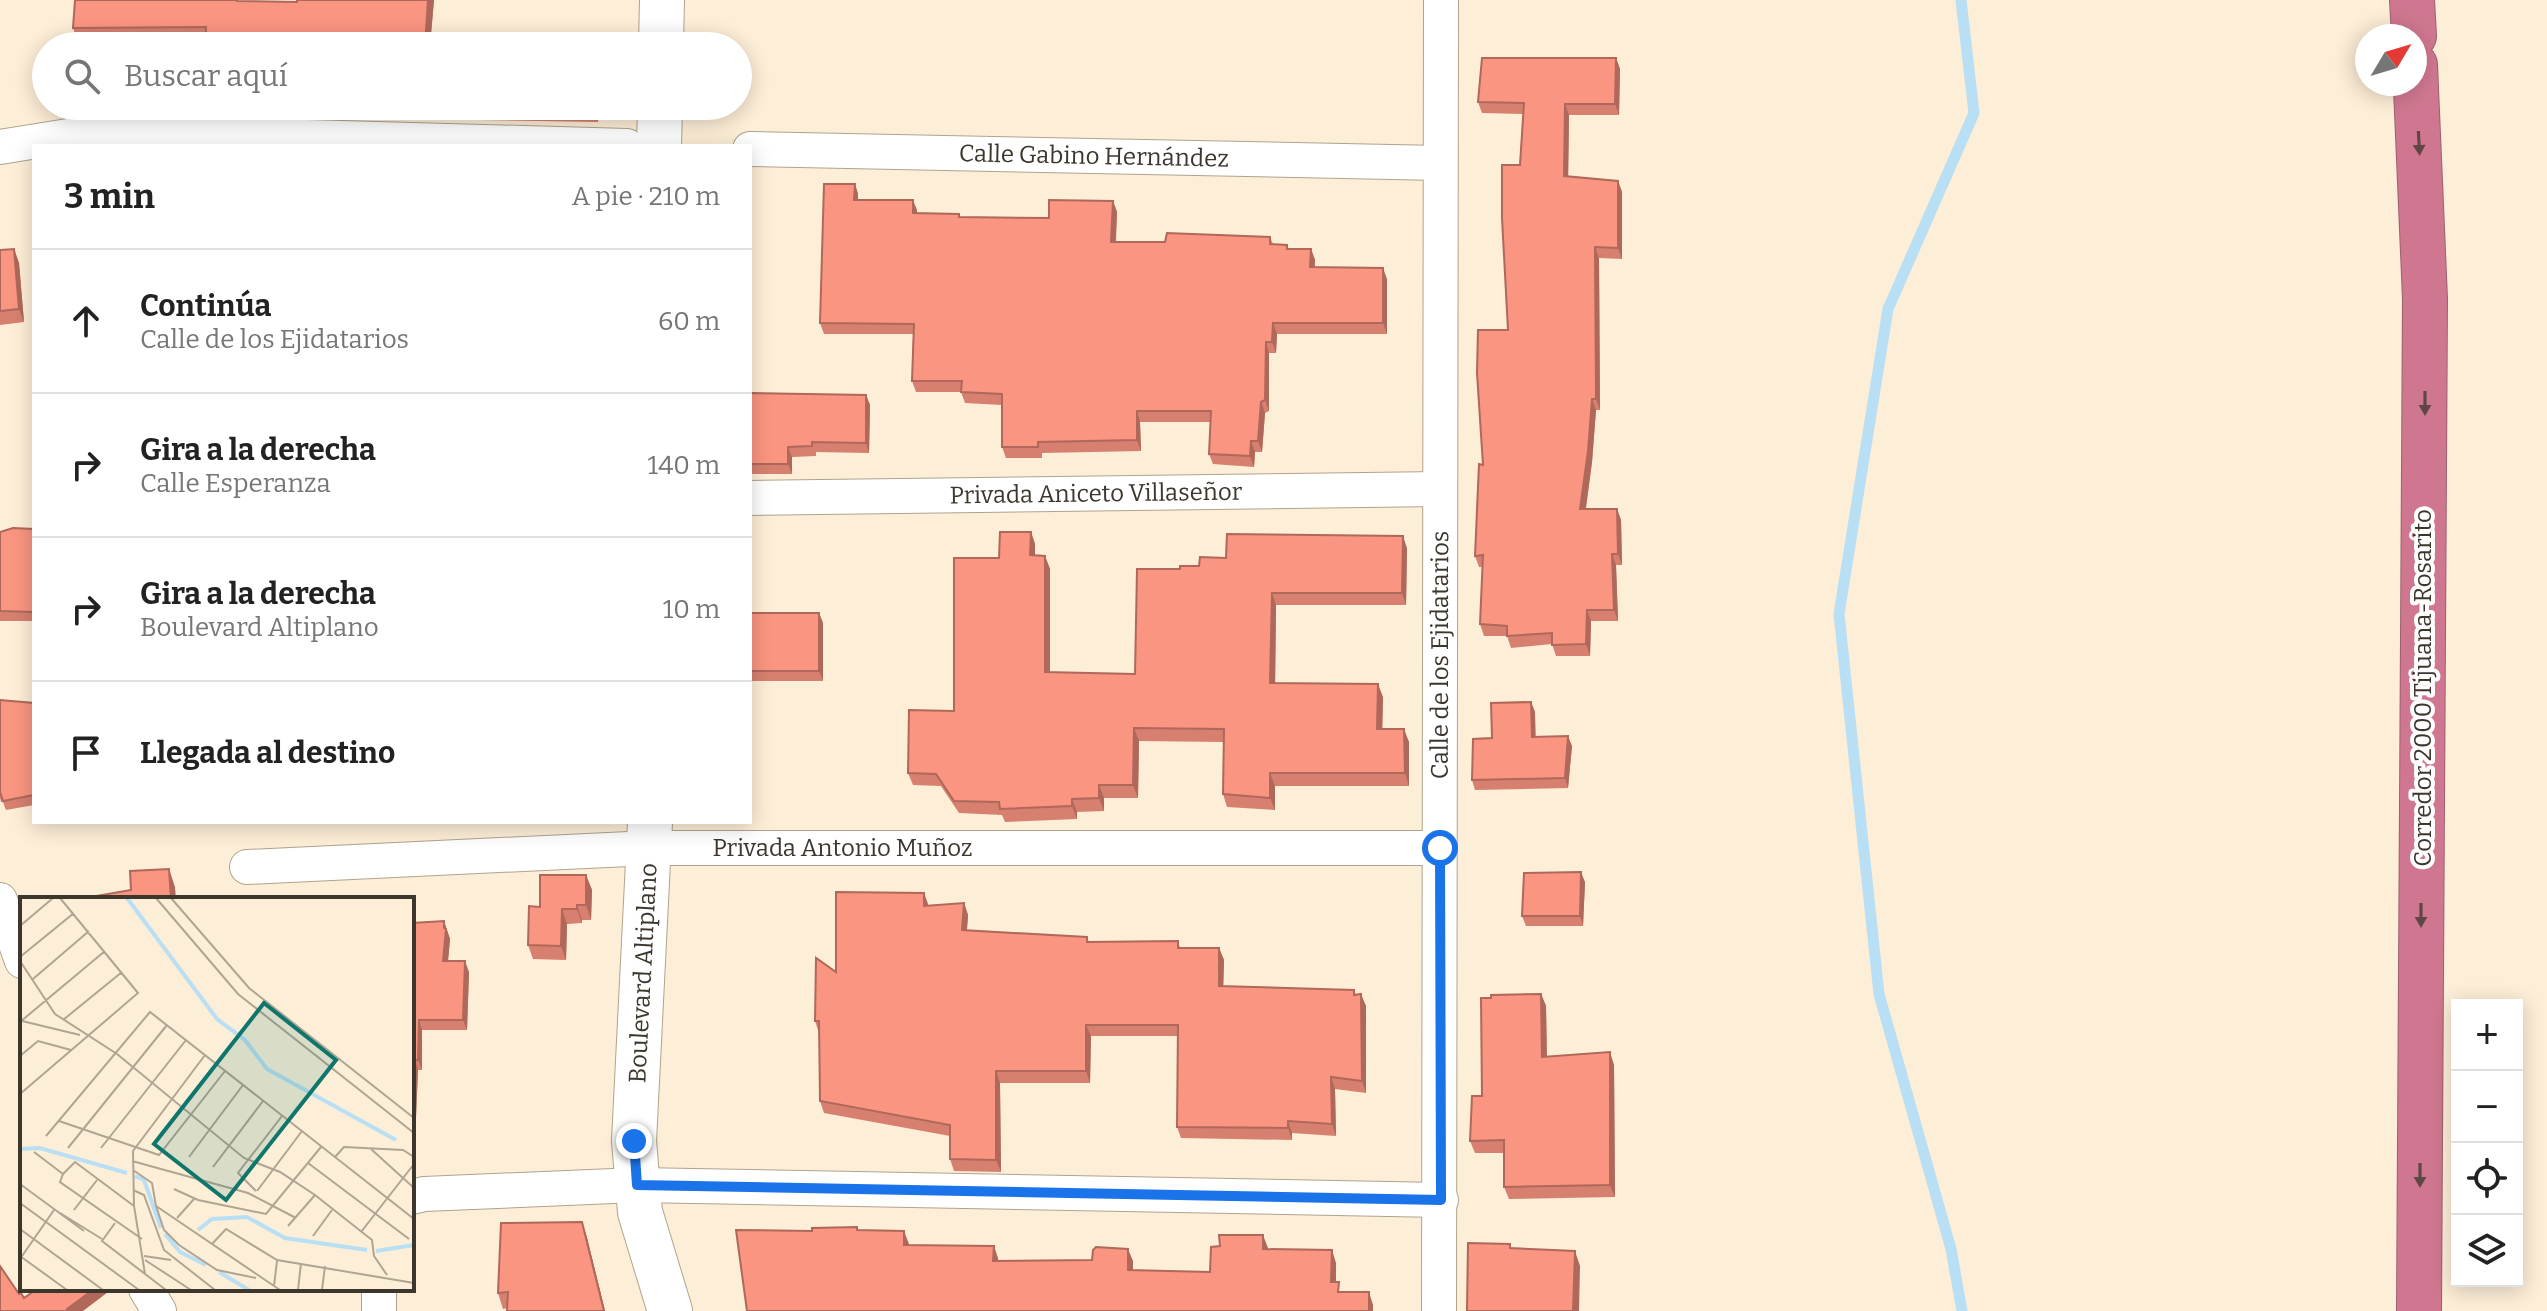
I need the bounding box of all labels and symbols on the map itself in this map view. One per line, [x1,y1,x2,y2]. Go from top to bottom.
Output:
north arrow [2355,24,2427,96]
one-way arrow [2412,131,2425,156]
street label: Calle Gabino Hernández [959,139,1229,173]
one-way arrow [2419,391,2431,416]
street label: Privada Aniceto Villaseñor [949,478,1243,509]
street label: Corredor 2000 Tijuana-Rosarito [2409,509,2437,867]
street label: Calle de los Ejidatarios [1426,531,1454,779]
route start [1422,830,1458,866]
street label: Privada Antonio Muñoz [713,834,973,862]
street label: Boulevard Altiplano [623,862,663,1084]
inset map [20,897,414,1291]
one-way arrow [2415,903,2428,928]
route end [616,1123,652,1159]
one-way arrow [2414,1163,2426,1188]

